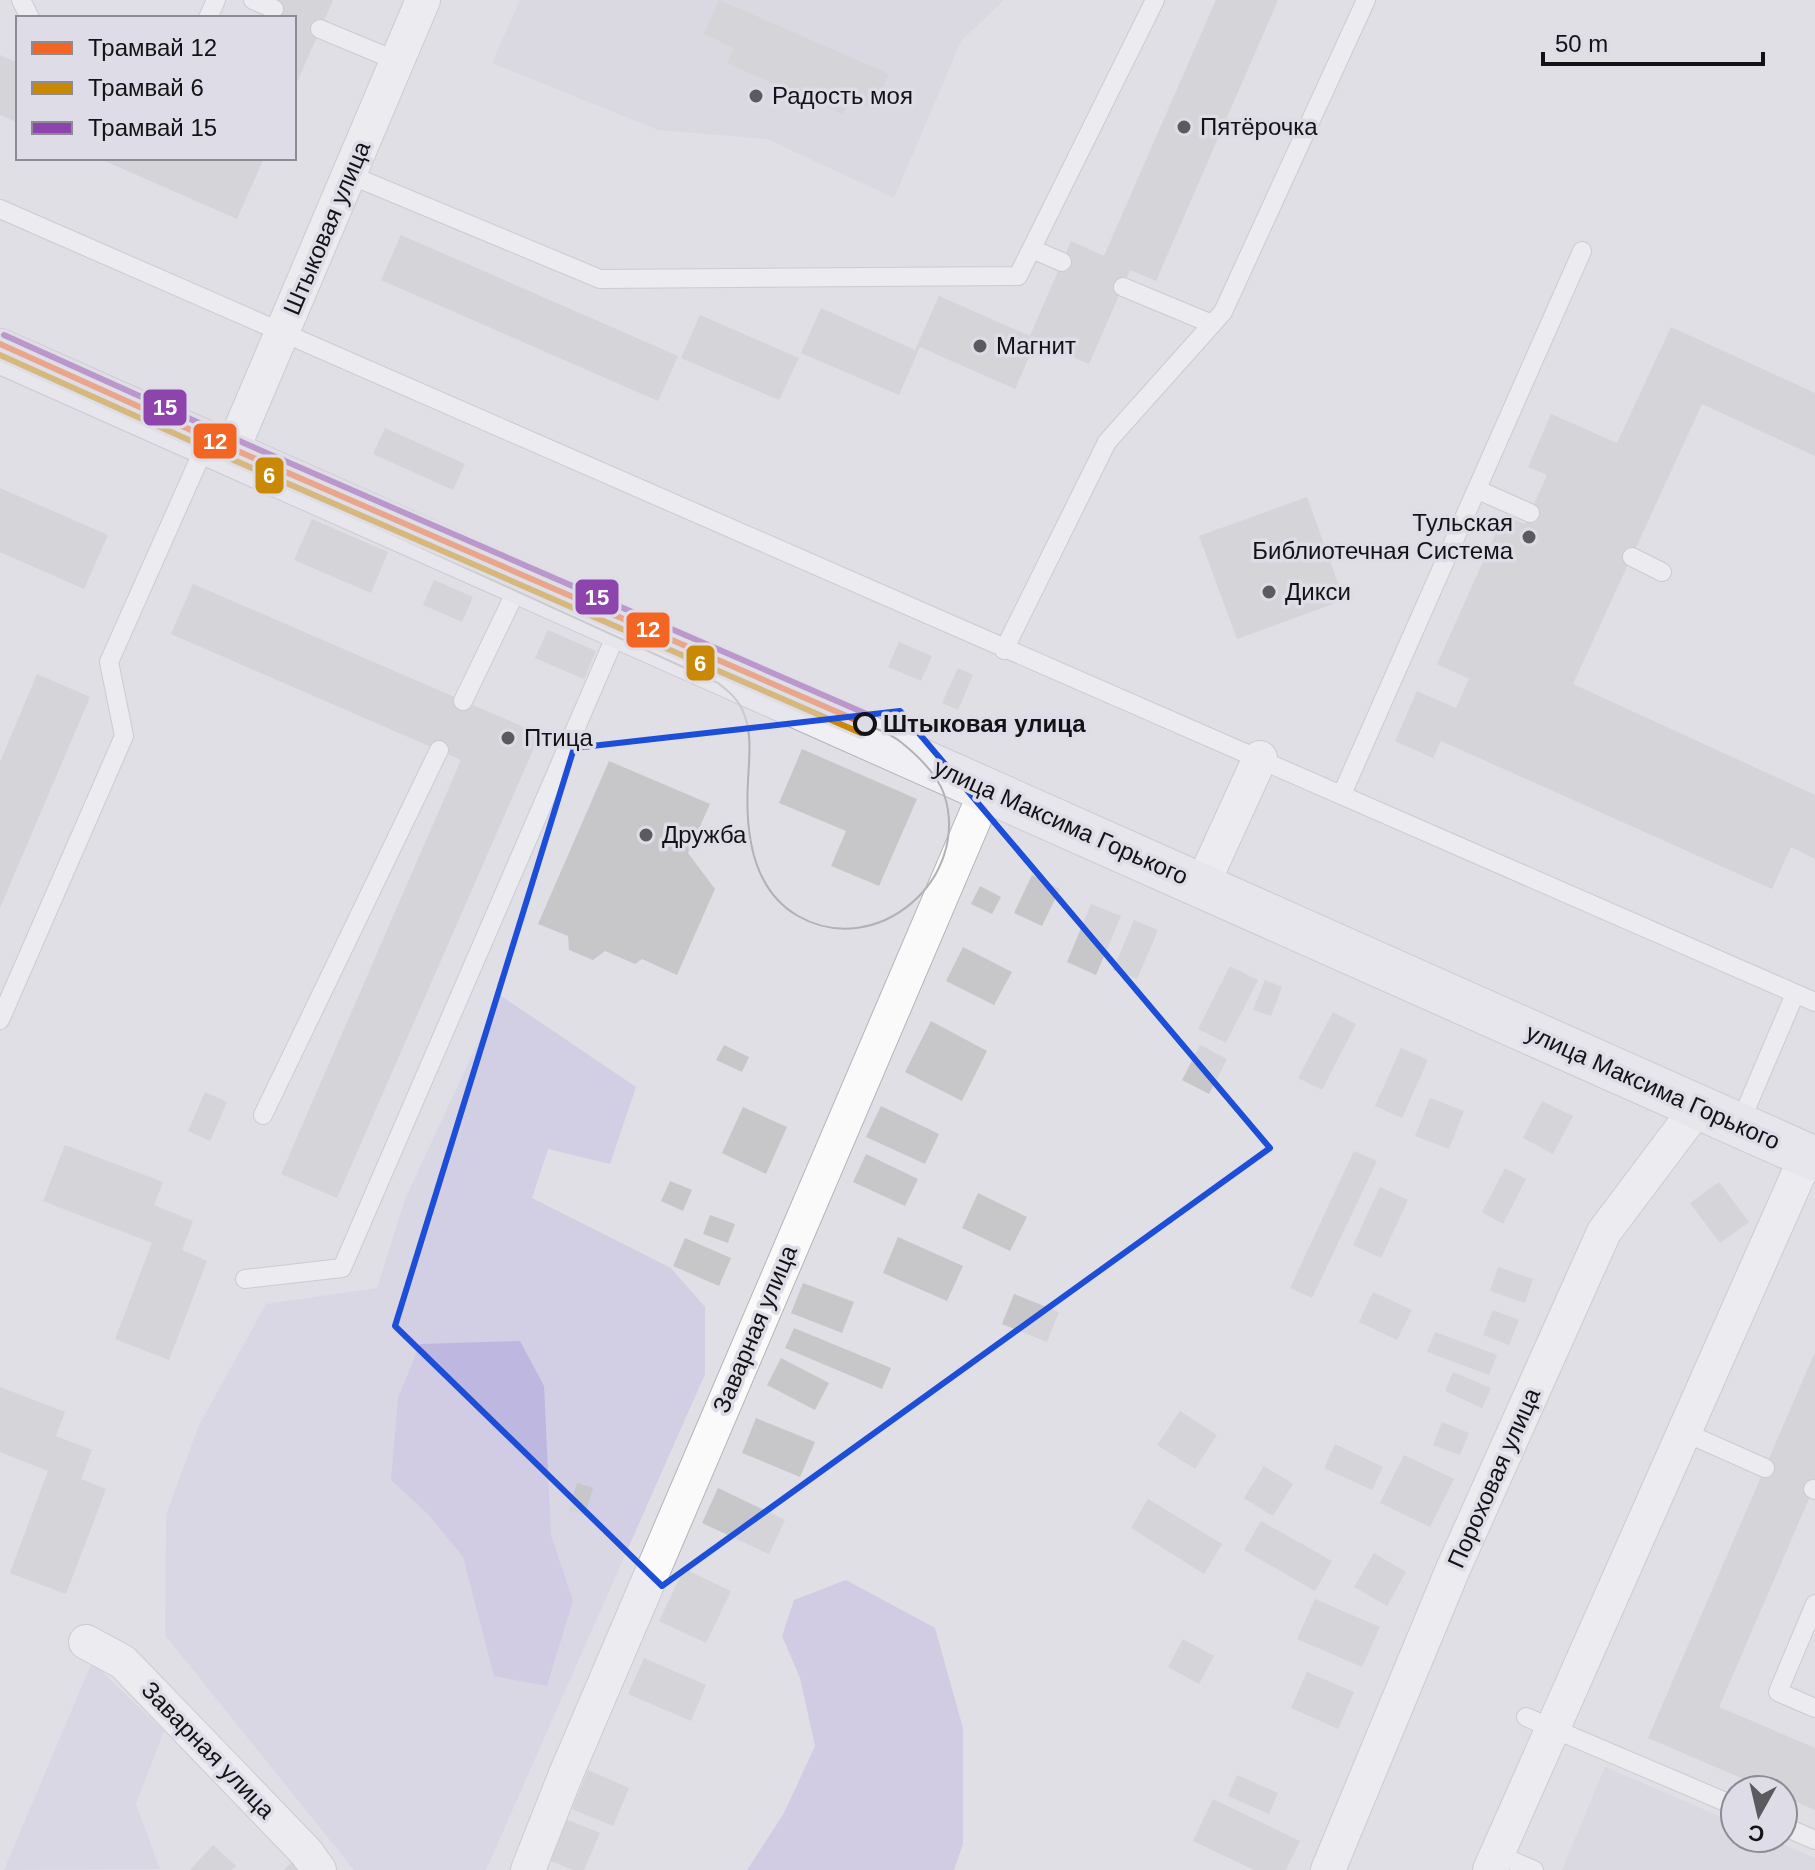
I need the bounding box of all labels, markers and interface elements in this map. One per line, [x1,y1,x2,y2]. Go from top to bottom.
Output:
legend [16,16,296,160]
scale bar [1543,16,1763,66]
text: 50 m [1555,30,1608,57]
text: Трамвай 12 [88,34,217,61]
text: Трамвай 6 [88,74,204,101]
place label: Радость моя [772,82,913,109]
marker: Радость моя [747,87,765,105]
place label: Пятёрочка [1200,113,1318,140]
text: Трамвай 15 [88,114,217,141]
marker: Пятёрочка [1175,118,1193,136]
street label: Штыковая улица [278,136,376,319]
place label: Магнит [996,332,1076,359]
marker: Магнит [971,337,989,355]
line badge: 15 [142,388,188,427]
text: 15 [153,395,177,420]
line badge: 12 [192,422,238,460]
text: 12 [203,429,227,454]
line badge: 6 [254,456,285,495]
text: 6 [263,463,275,488]
place label: Тульская Библиотечная Система [1252,509,1514,564]
marker: Тульская Библиотечная Система [1520,528,1538,546]
line badge: 15 [574,578,620,616]
place label: Дикси [1285,578,1351,605]
marker: Дикси [1260,583,1278,601]
text: 15 [585,585,609,610]
line badge: 12 [625,611,671,649]
text: 12 [636,617,660,642]
line badge: 6 [685,644,716,682]
text: 6 [694,651,706,676]
place label: Штыковая улица [883,710,1086,737]
marker: Штыковая улица [854,713,876,735]
place label: Птица [524,724,593,751]
marker: Птица [499,729,517,747]
street label: улица Максима Горького [930,753,1192,890]
place label: Дружба [662,821,747,848]
marker: Дружба [637,826,655,844]
street label: улица Максима Горького [1522,1018,1784,1155]
street label: Заварная улица [707,1240,802,1417]
street label: Пороховая улица [1442,1383,1546,1572]
street label: Заварная улица [136,1676,281,1824]
north arrow [1719,1774,1799,1854]
text: С [1747,1820,1766,1847]

